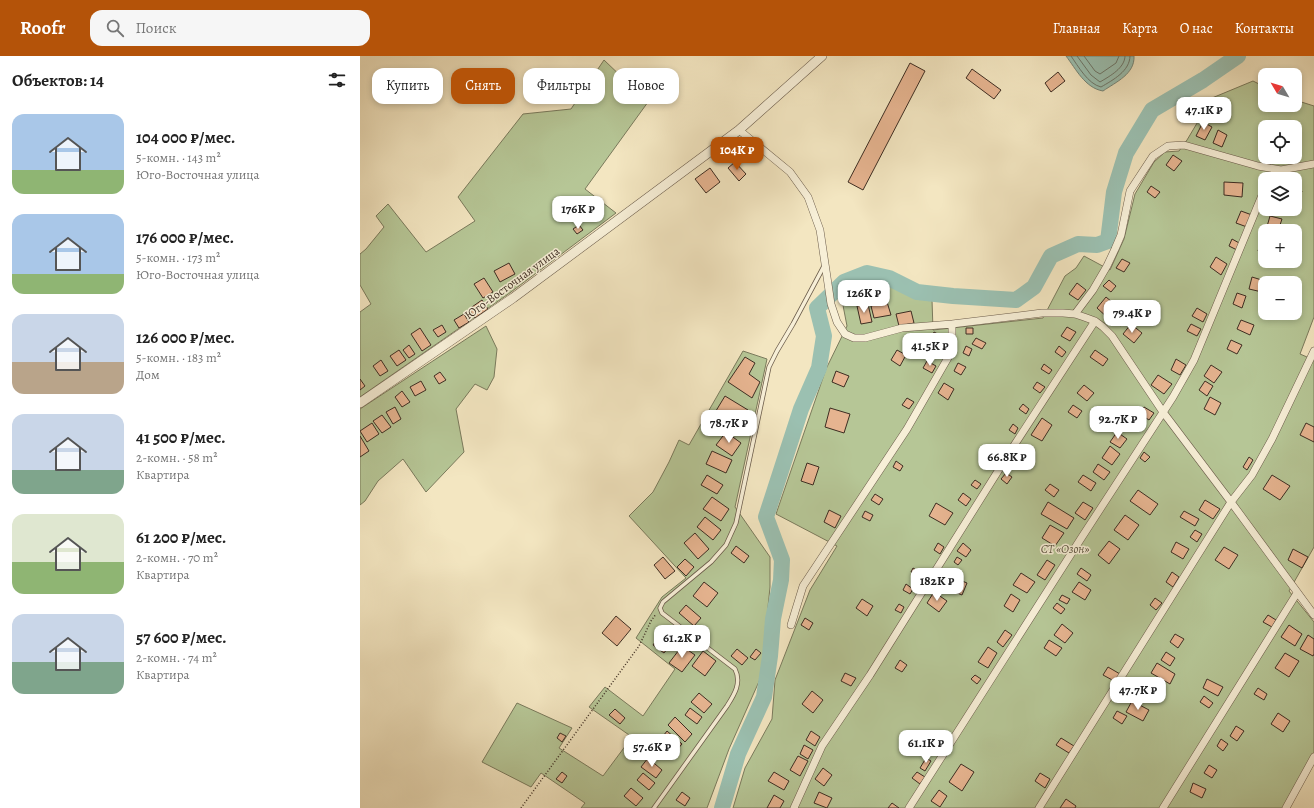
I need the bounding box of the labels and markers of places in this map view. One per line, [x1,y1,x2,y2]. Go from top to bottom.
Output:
pin: 47.1K ₽ [1167,97,1241,131]
pin: 104K ₽ [704,137,770,171]
pin: 176K ₽ [545,196,611,230]
pin: 126K ₽ [831,280,897,314]
pin: 79.4K ₽ [1095,300,1169,334]
pin: 41.5K ₽ [893,333,967,367]
pin: 92.7K ₽ [1081,406,1155,440]
pin: 78.7K ₽ [692,410,766,444]
pin: 66.8K ₽ [970,444,1044,478]
pin: 182K ₽ [904,568,970,602]
pin: 61.2K ₽ [645,625,719,659]
pin: 47.7K ₽ [1101,677,1175,711]
pin: 61.1K ₽ [889,730,963,764]
pin: 57.6K ₽ [615,734,689,768]

